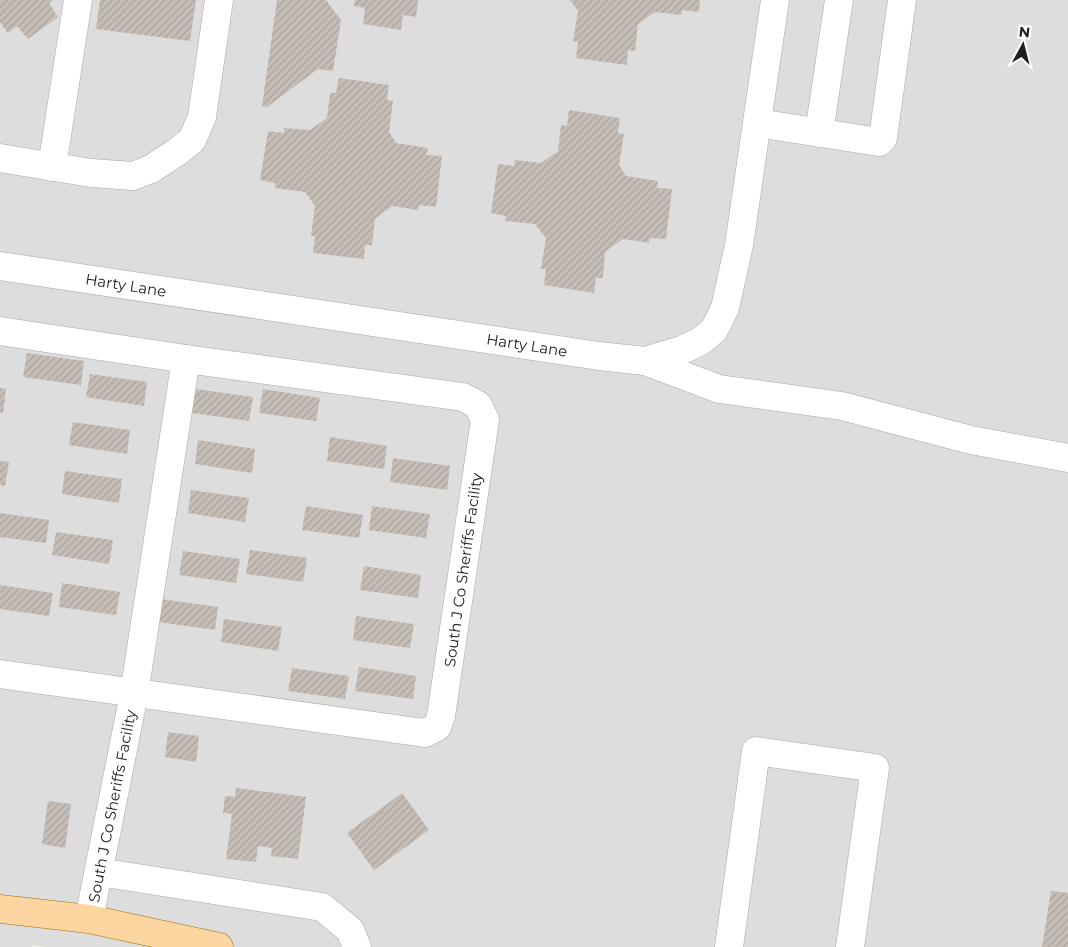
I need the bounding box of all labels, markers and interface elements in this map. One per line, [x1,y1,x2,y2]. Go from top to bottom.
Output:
north arrow [998,20,1048,70]
text: N [1018,22,1031,42]
street label: Harty Lane [84,269,168,301]
street label: Harty Lane [485,329,569,361]
street label: South J Co Sheriffs Facility [440,471,486,668]
street label: South J Co Sheriffs Facility [84,707,140,904]

